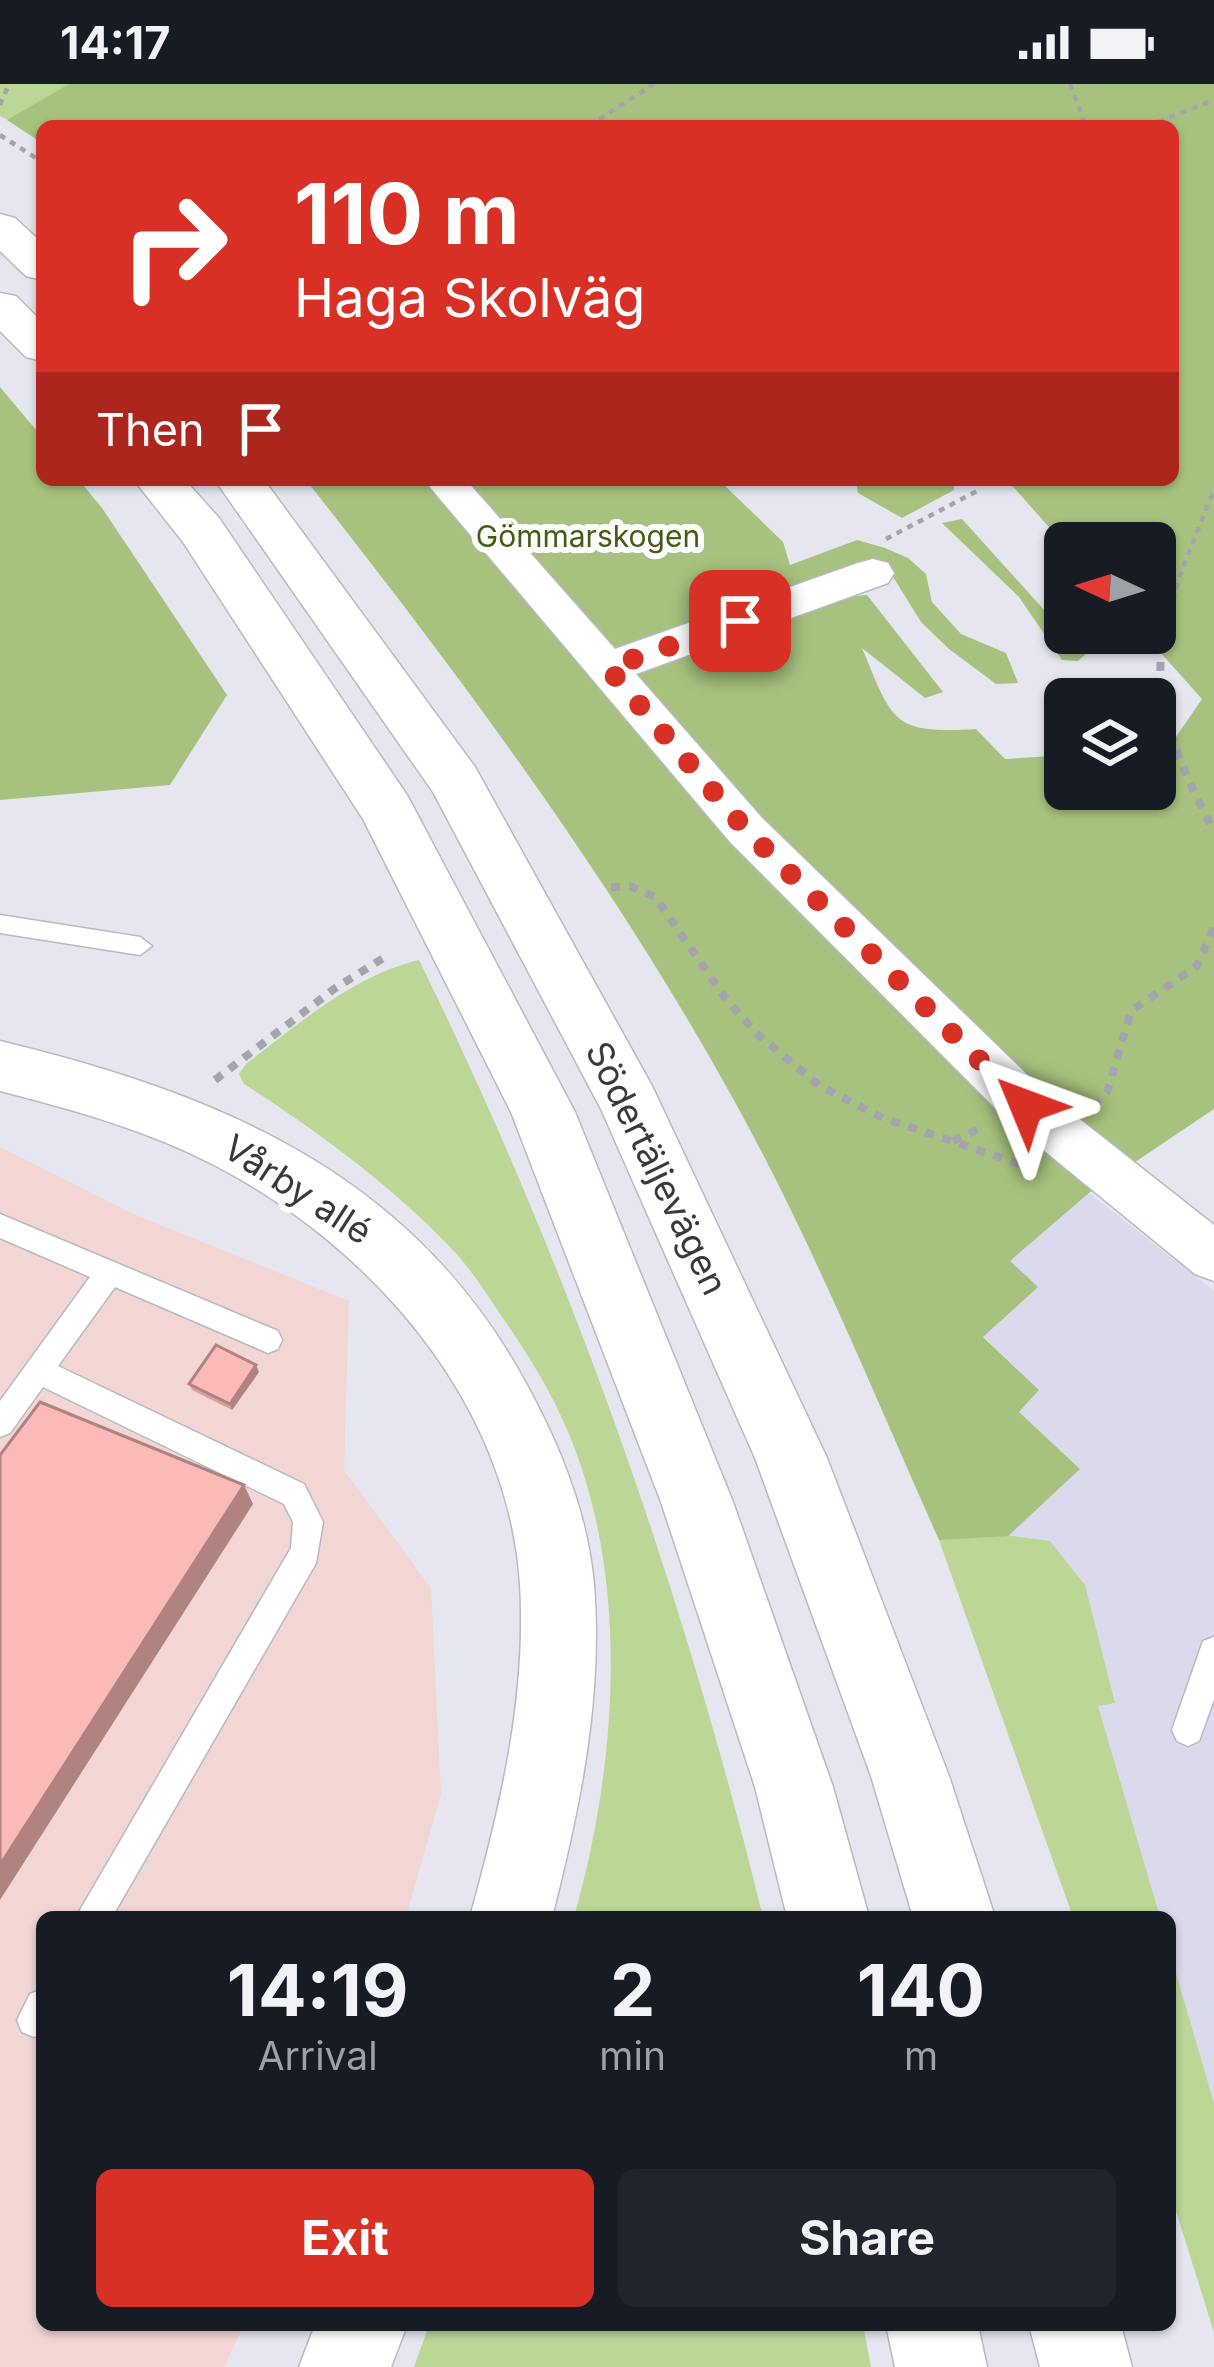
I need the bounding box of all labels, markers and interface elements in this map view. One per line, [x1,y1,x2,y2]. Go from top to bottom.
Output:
text: 14:17 [60,15,170,70]
text: 110 m [294,163,520,264]
icon: right [96,168,252,324]
text: Haga Skolväg [294,265,645,330]
icon: arrive [228,396,294,462]
text: Then [96,402,204,457]
park label: Gömmarskogen [476,518,700,554]
north arrow [1044,522,1176,654]
map controls [1044,522,1176,810]
pin [689,570,791,672]
icon: arrive [707,588,773,654]
button: layers [1044,678,1176,810]
street label: Södertäljevägen [577,1034,737,1302]
position arrow [963,1043,1089,1169]
street label: Vårby allé [216,1125,380,1253]
text: 14:19 [227,1946,408,2033]
text: 2 [610,1946,655,2033]
text: 140 [857,1946,985,2033]
text: Arrival [258,2032,378,2079]
text: min [599,2032,666,2079]
text: m [904,2032,938,2079]
button: Exit [96,2169,594,2307]
button: Share [618,2169,1116,2307]

